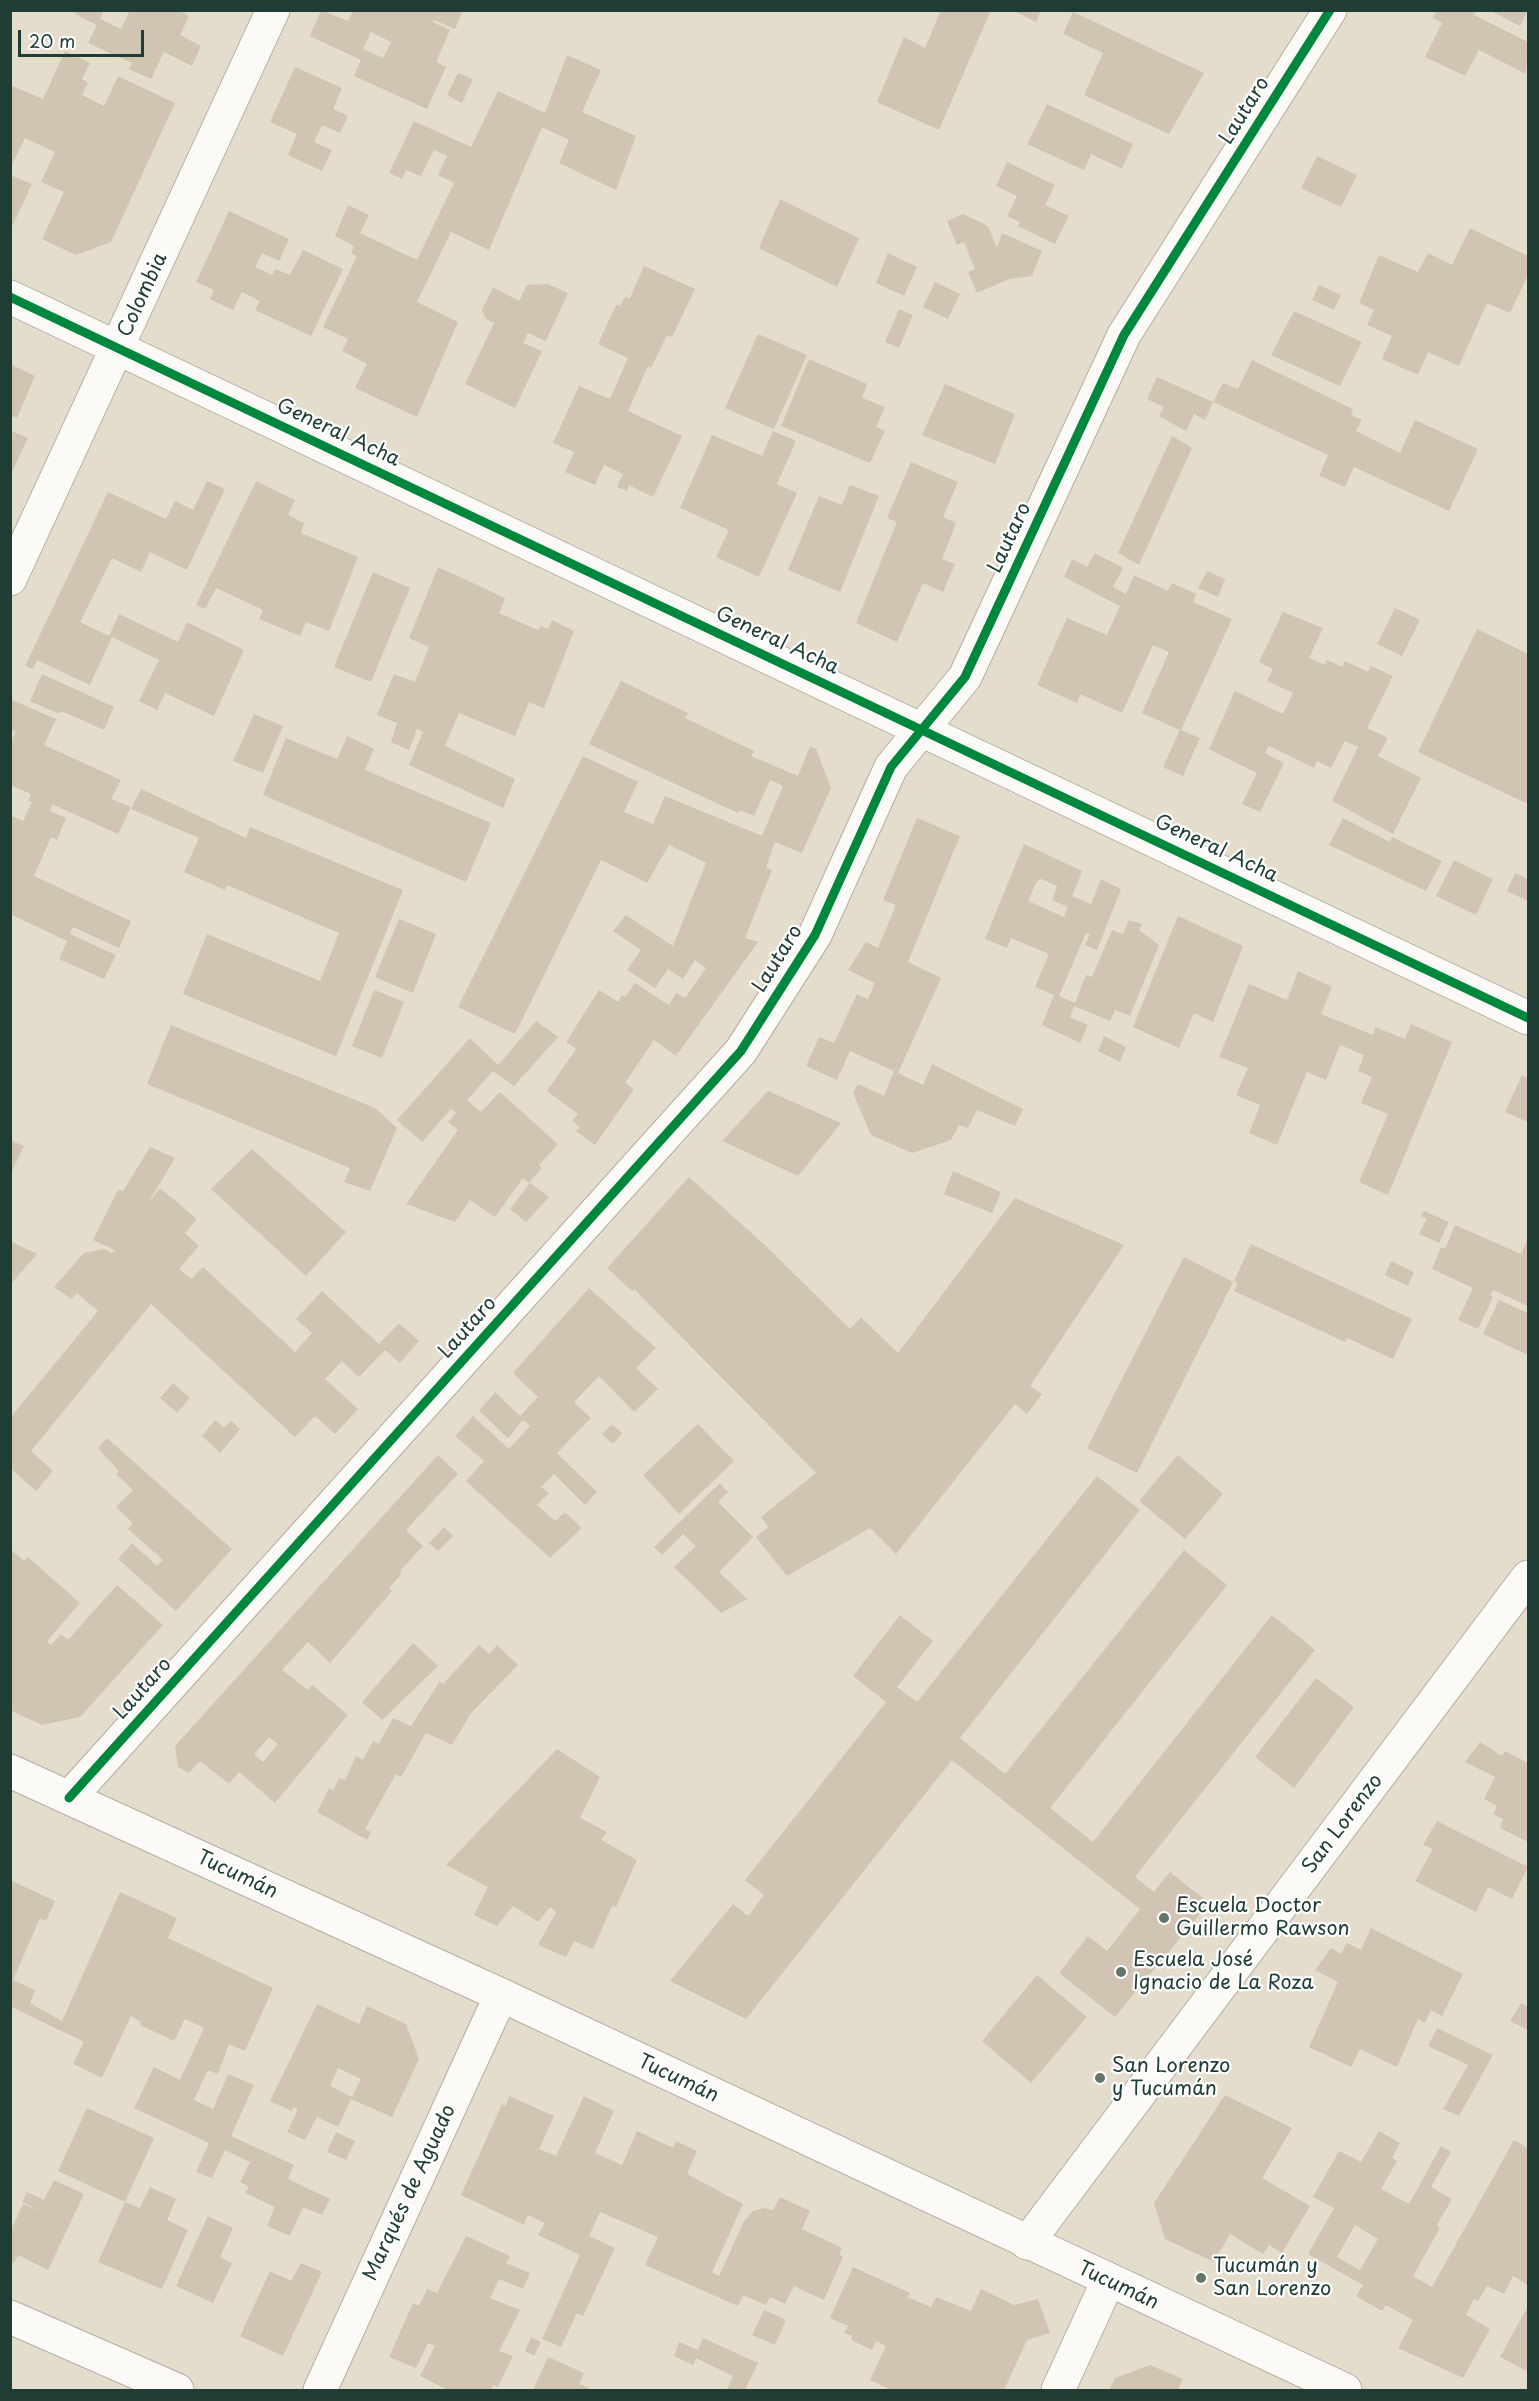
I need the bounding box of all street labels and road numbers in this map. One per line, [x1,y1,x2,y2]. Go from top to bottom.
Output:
street label: Lautaro [1215,73,1275,149]
street label: Colombia [113,249,173,341]
street label: General Acha [272,394,404,472]
street label: Lautaro [983,499,1037,577]
street label: General Acha [711,602,843,680]
street label: General Acha [1150,810,1282,888]
street label: Lautaro [748,921,808,997]
street label: Lautaro [434,1292,502,1364]
street label: Lautaro [109,1653,177,1725]
street label: San Lorenzo [1298,1770,1388,1878]
street label: Tucumán [193,1846,281,1904]
street label: Tucumán [634,2050,722,2108]
street label: Marqués de Aguado [359,2101,461,2285]
street label: Tucumán [1074,2257,1162,2315]

